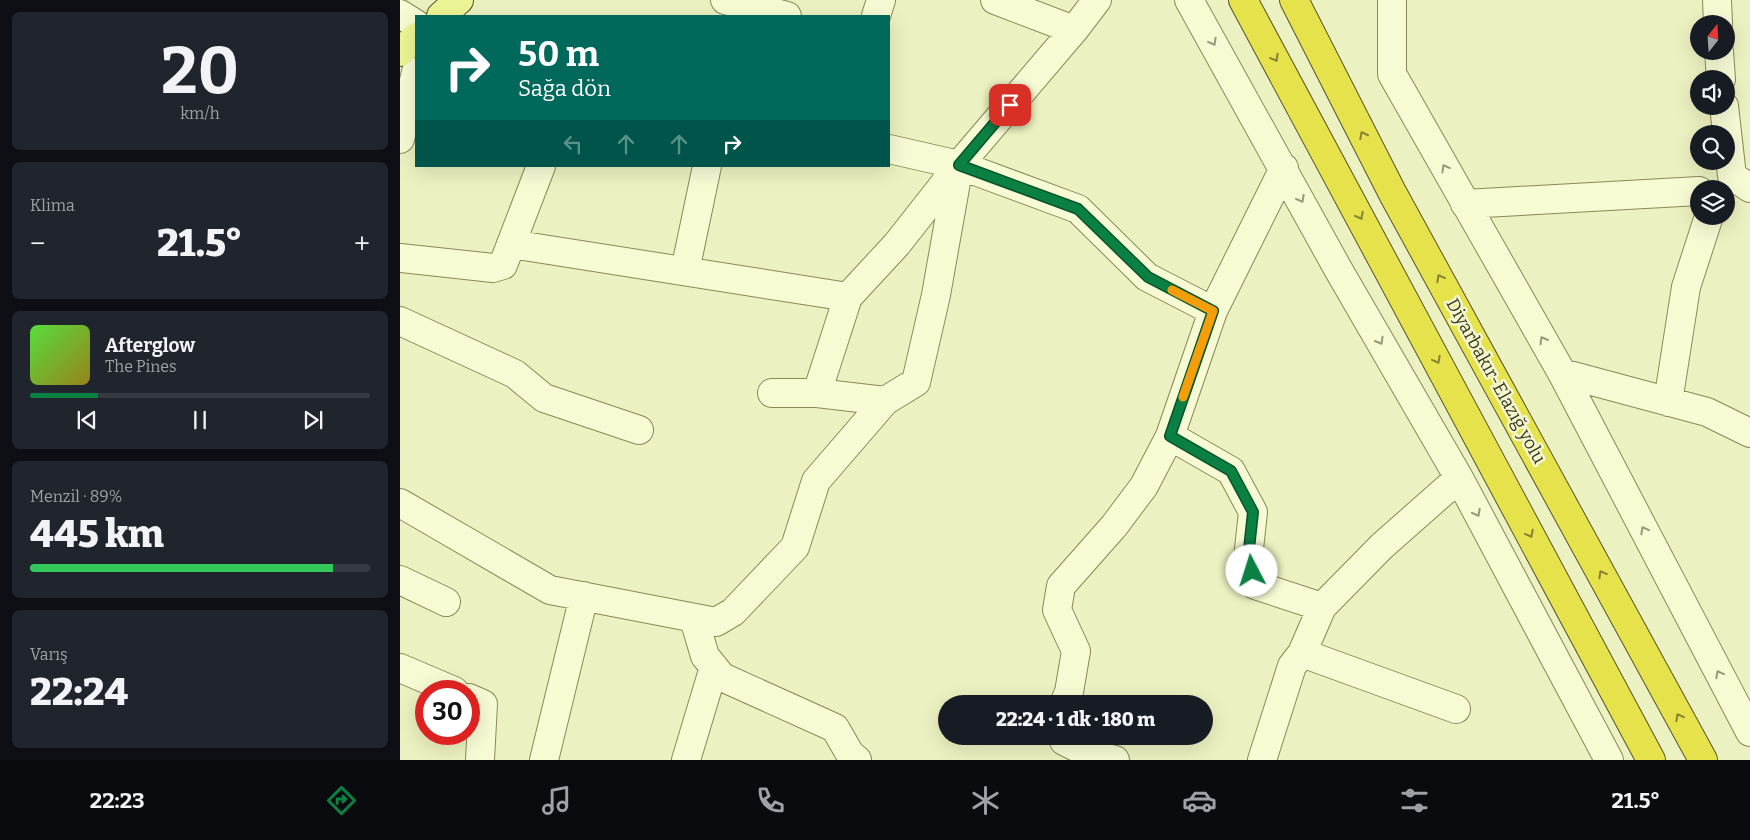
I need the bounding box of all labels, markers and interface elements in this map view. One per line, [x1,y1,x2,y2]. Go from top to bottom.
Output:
north arrow [1690,15,1735,60]
map controls [1690,15,1735,225]
text: 20 [161,32,239,110]
text: 50 m [518,33,599,75]
icon: right [435,35,500,100]
one-way arrow [1207,37,1217,46]
one-way arrow [1269,53,1279,62]
button: sound [1690,70,1735,115]
text: Sağa dön [518,75,611,102]
pin [989,84,1031,126]
icon: arrive [996,91,1024,119]
text: km/h [180,104,220,123]
button: search [1690,125,1735,170]
icon: left [559,130,587,158]
icon: ahead [612,130,640,158]
icon: ahead [665,130,693,158]
icon: right [718,130,746,158]
one-way arrow [1359,131,1369,140]
one-way arrow [1442,165,1452,174]
button: layers [1690,180,1735,225]
one-way arrow [1295,194,1305,203]
text: Klima [30,196,75,215]
one-way arrow [1354,211,1364,220]
text: 21.5° [157,220,243,266]
text: − [30,227,45,260]
text: + [354,227,370,260]
one-way arrow [1436,275,1446,284]
street label: Diyarbakır-Elazığ yolu [1441,295,1551,467]
text: Afterglow [105,334,195,357]
one-way arrow [1373,336,1383,345]
one-way arrow [1539,337,1549,346]
one-way arrow [1431,354,1441,363]
text: The Pines [105,357,177,376]
icon: previous [73,406,101,434]
icon: pause [186,406,214,434]
icon: next [299,406,327,434]
text: Menzil · 89% [30,487,122,506]
one-way arrow [1471,508,1481,517]
text: 445 km [30,511,164,557]
one-way arrow [1640,526,1650,535]
one-way arrow [1524,528,1534,537]
position arrow [1225,544,1277,596]
one-way arrow [1598,571,1608,580]
text: Varış [30,645,68,664]
text: 22:24 [30,669,128,715]
one-way arrow [1715,670,1725,679]
speed limit sign: 30 [415,680,480,745]
text: 22:24 · 1 dk · 180 m [996,708,1155,731]
one-way arrow [1676,713,1686,722]
icon: directions [324,783,359,818]
icon: music [539,783,574,818]
icon: phone [753,783,788,818]
icon: climate [968,783,1003,818]
icon: car [1182,783,1217,818]
icon: filters [1397,783,1432,818]
text: 22:23 [90,787,145,814]
text: 21.5° [1611,787,1660,814]

